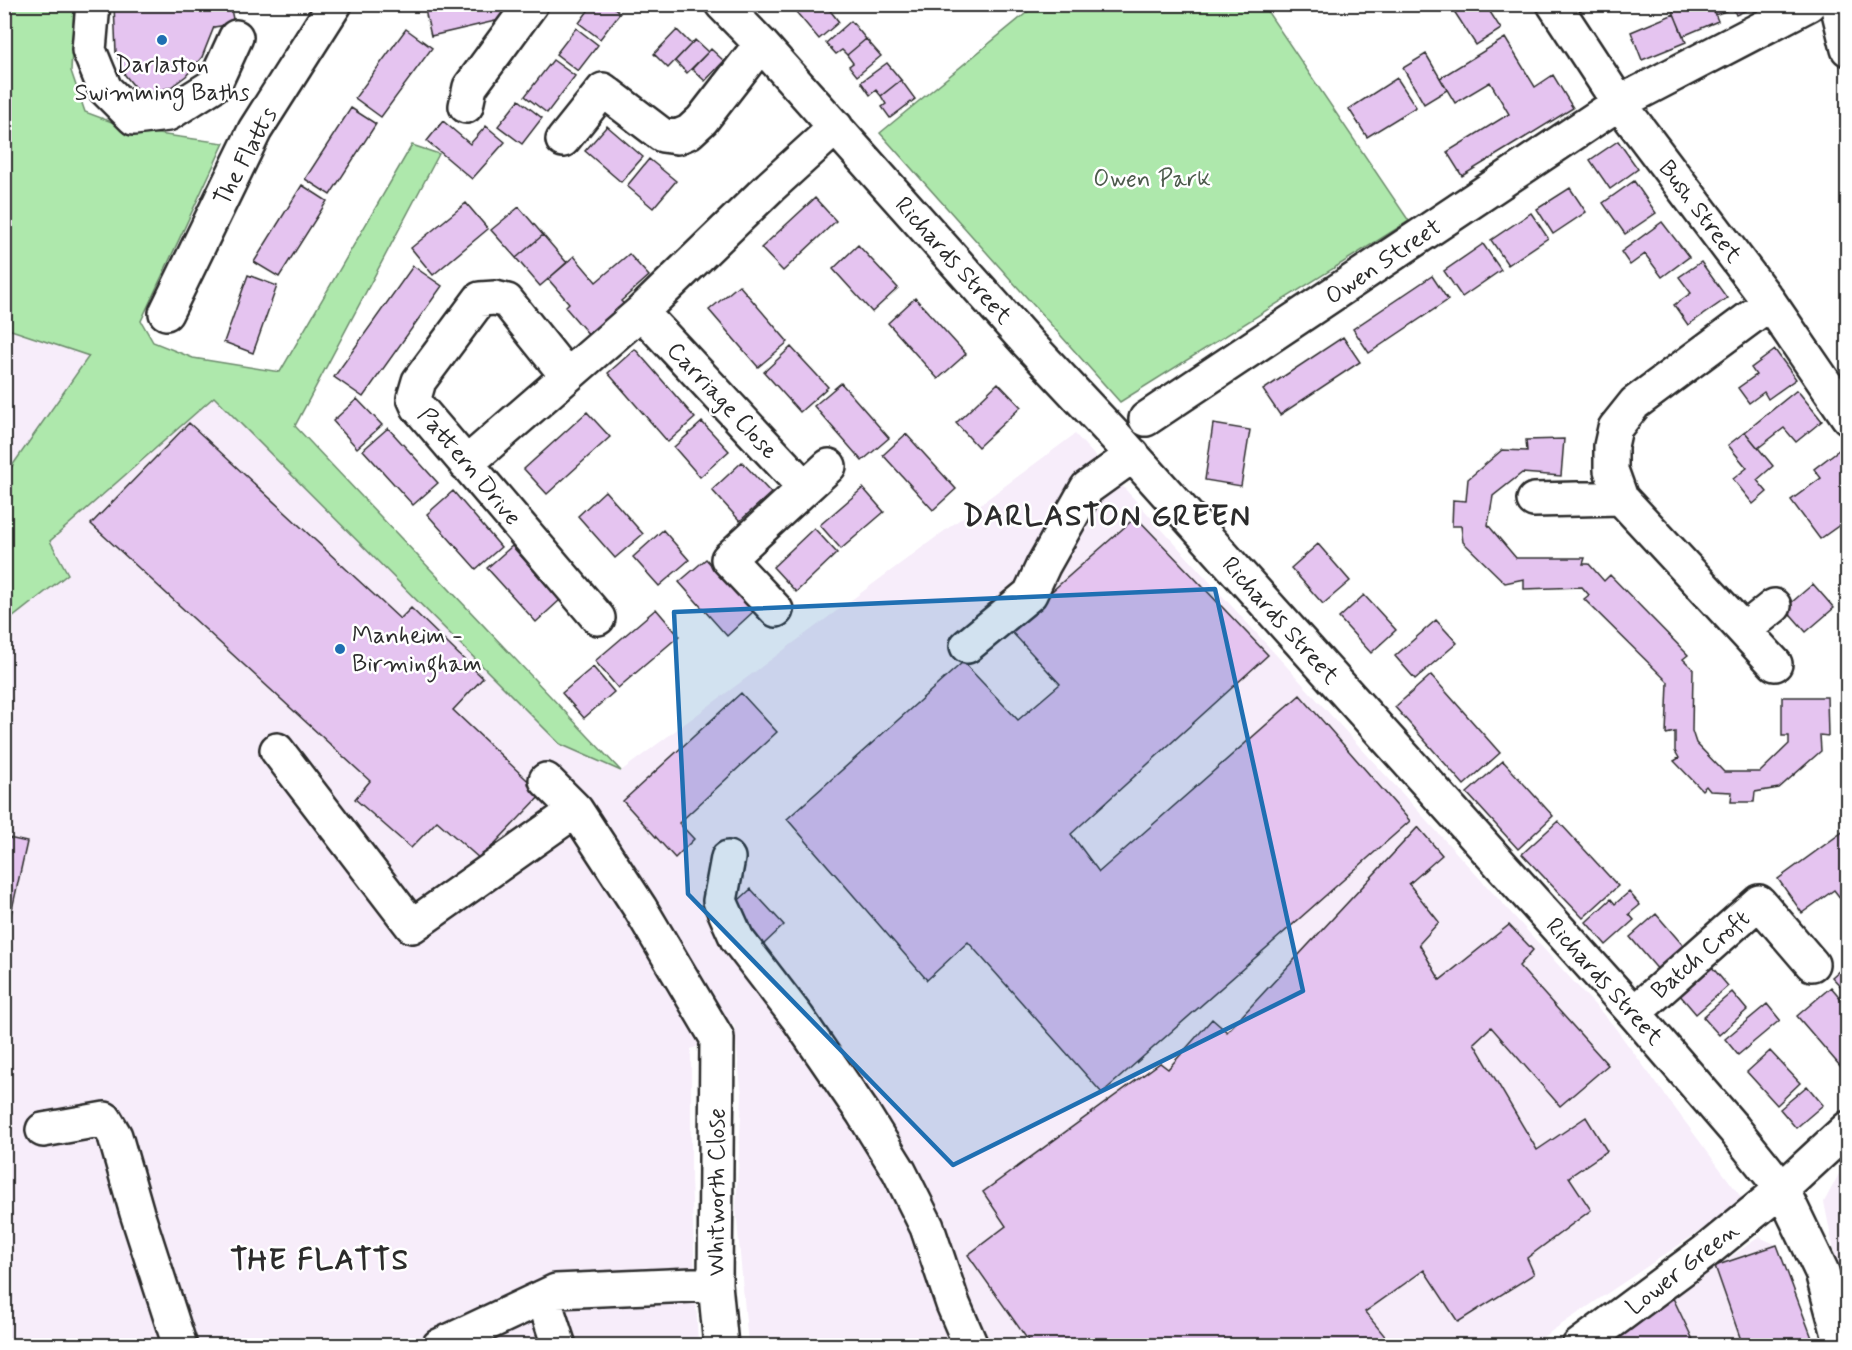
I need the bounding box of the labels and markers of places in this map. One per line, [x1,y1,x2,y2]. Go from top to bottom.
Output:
marker: Darlaston Swimming Baths [155,33,169,47]
place label: Darlaston Swimming Baths [74,50,250,111]
place label: Manheim - Birmingham [352,621,482,683]
marker: Manheim - Birmingham [333,642,347,656]

